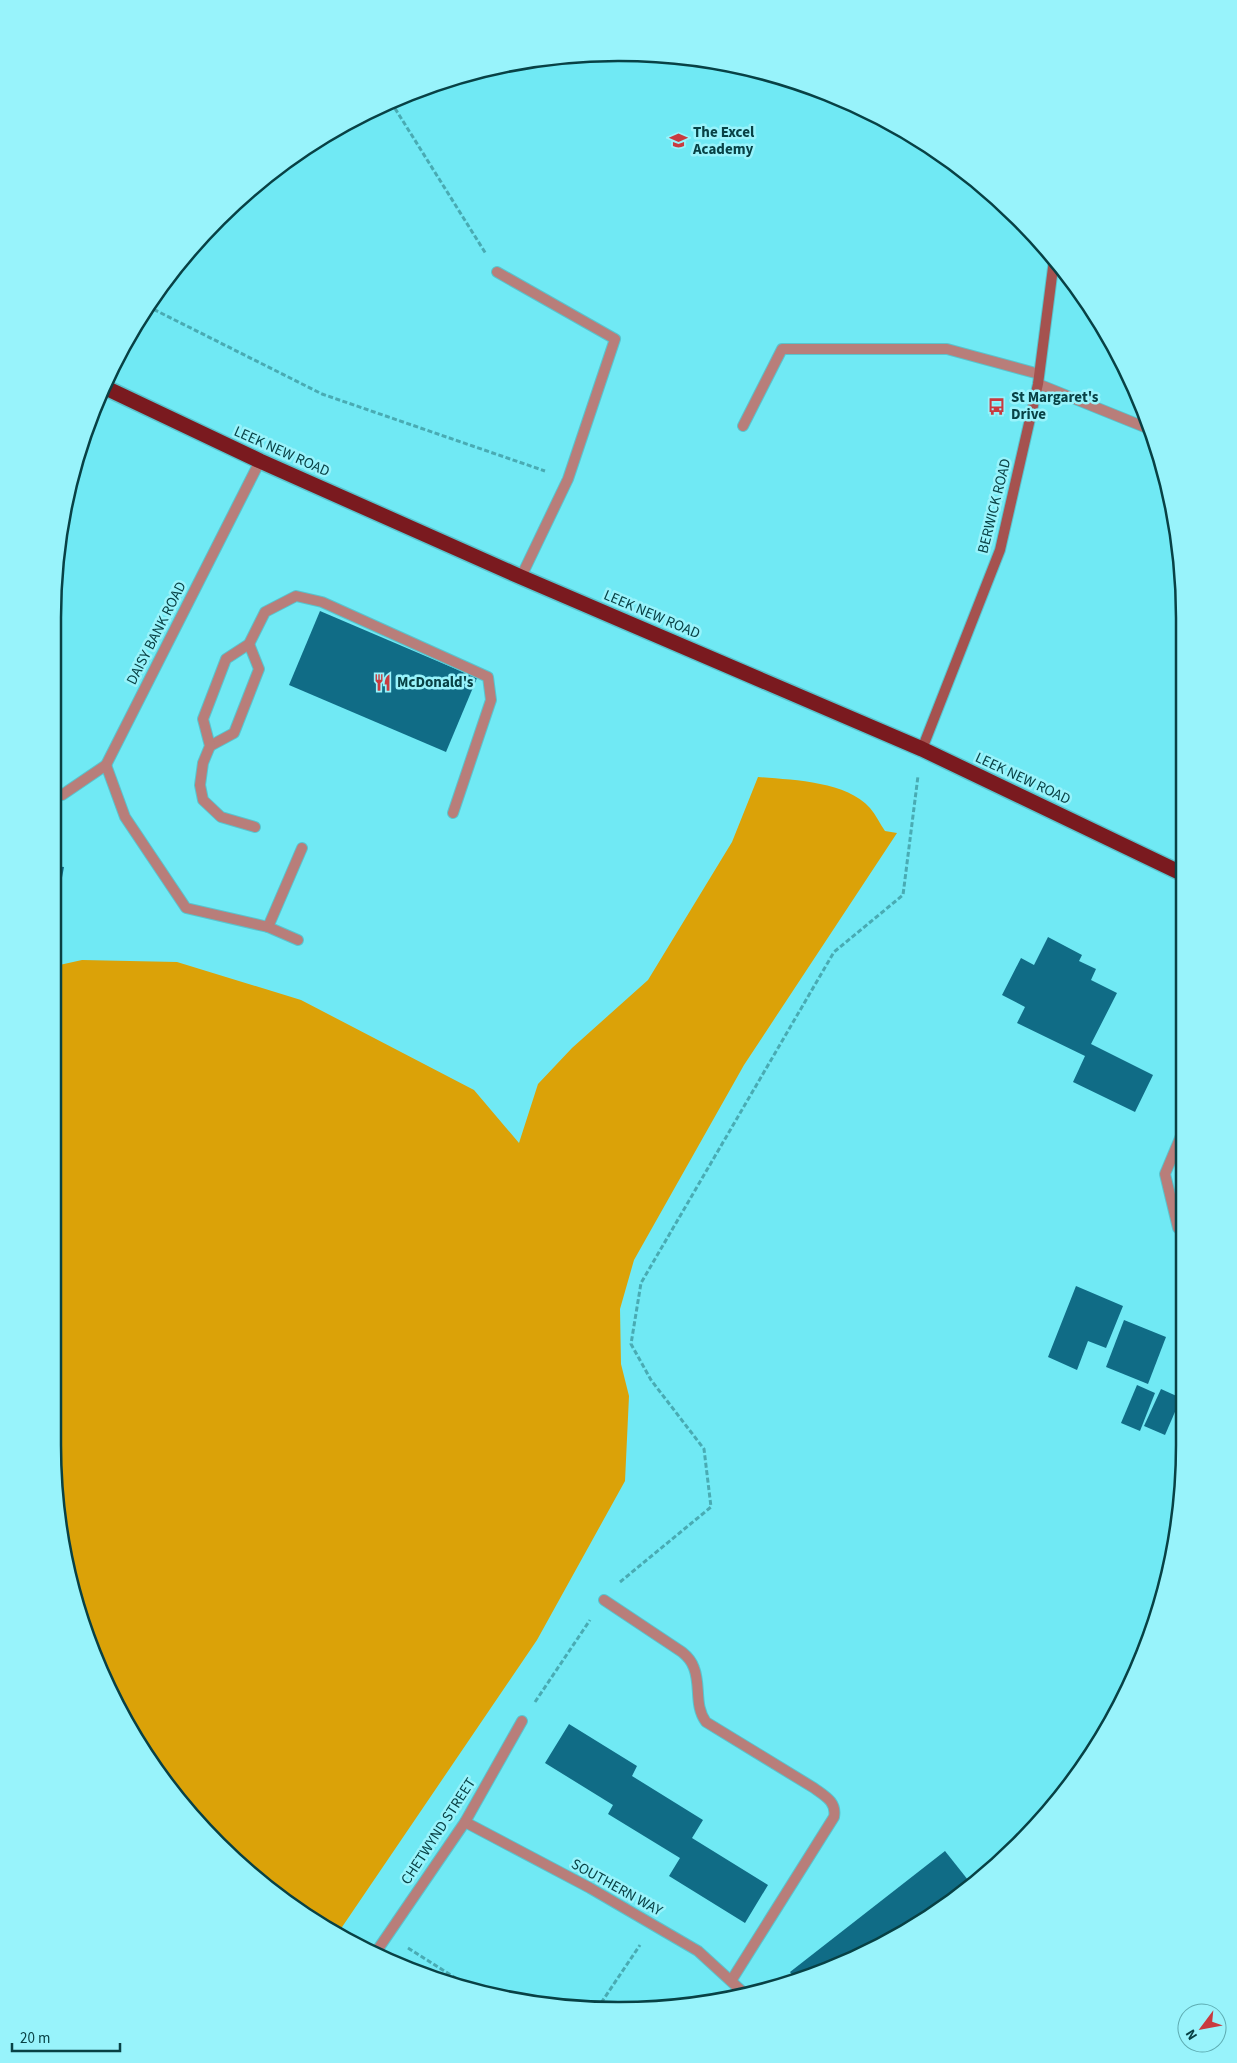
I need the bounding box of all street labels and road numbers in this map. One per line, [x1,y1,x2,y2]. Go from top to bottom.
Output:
street label: LEEK NEW ROAD [231,421,333,482]
street label: BERWICK ROAD [973,456,1016,556]
street label: DAISY BANK ROAD [121,578,191,688]
street label: LEEK NEW ROAD [600,585,703,644]
street label: LEEK NEW ROAD [972,747,1074,810]
street label: CHETWYND STREET [396,1774,481,1889]
street label: SOUTHERN WAY [567,1854,667,1922]

